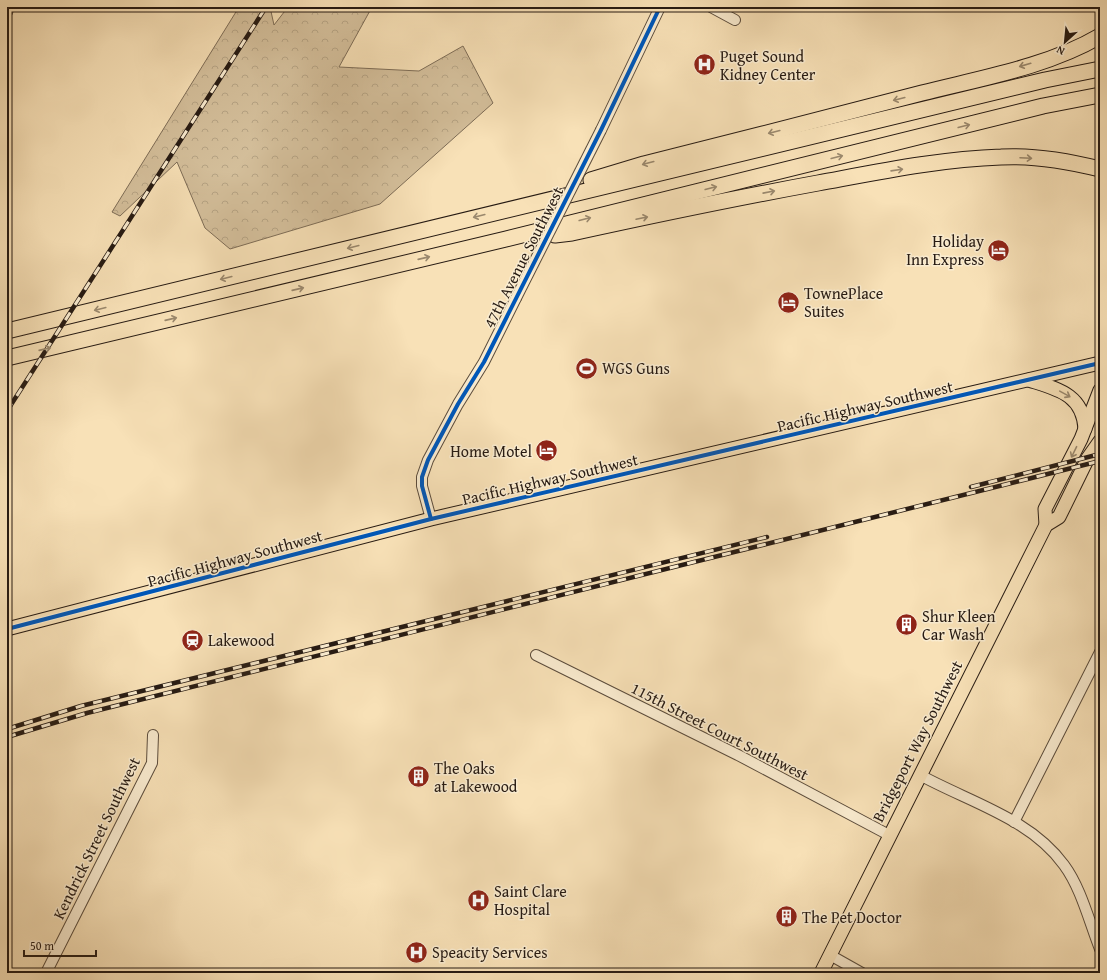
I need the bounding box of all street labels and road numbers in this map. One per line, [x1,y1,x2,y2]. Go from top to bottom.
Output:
street label: 47th Avenue Southwest [477,182,569,332]
street label: Pacific Highway Southwest [775,374,956,438]
street label: Pacific Highway Southwest [460,447,641,511]
street label: Pacific Highway Southwest [145,523,325,593]
street label: Bridgeport Way Southwest [866,656,968,826]
street label: 115th Street Court Southwest [627,676,813,786]
street label: Kendrick Street Southwest [46,752,146,923]

